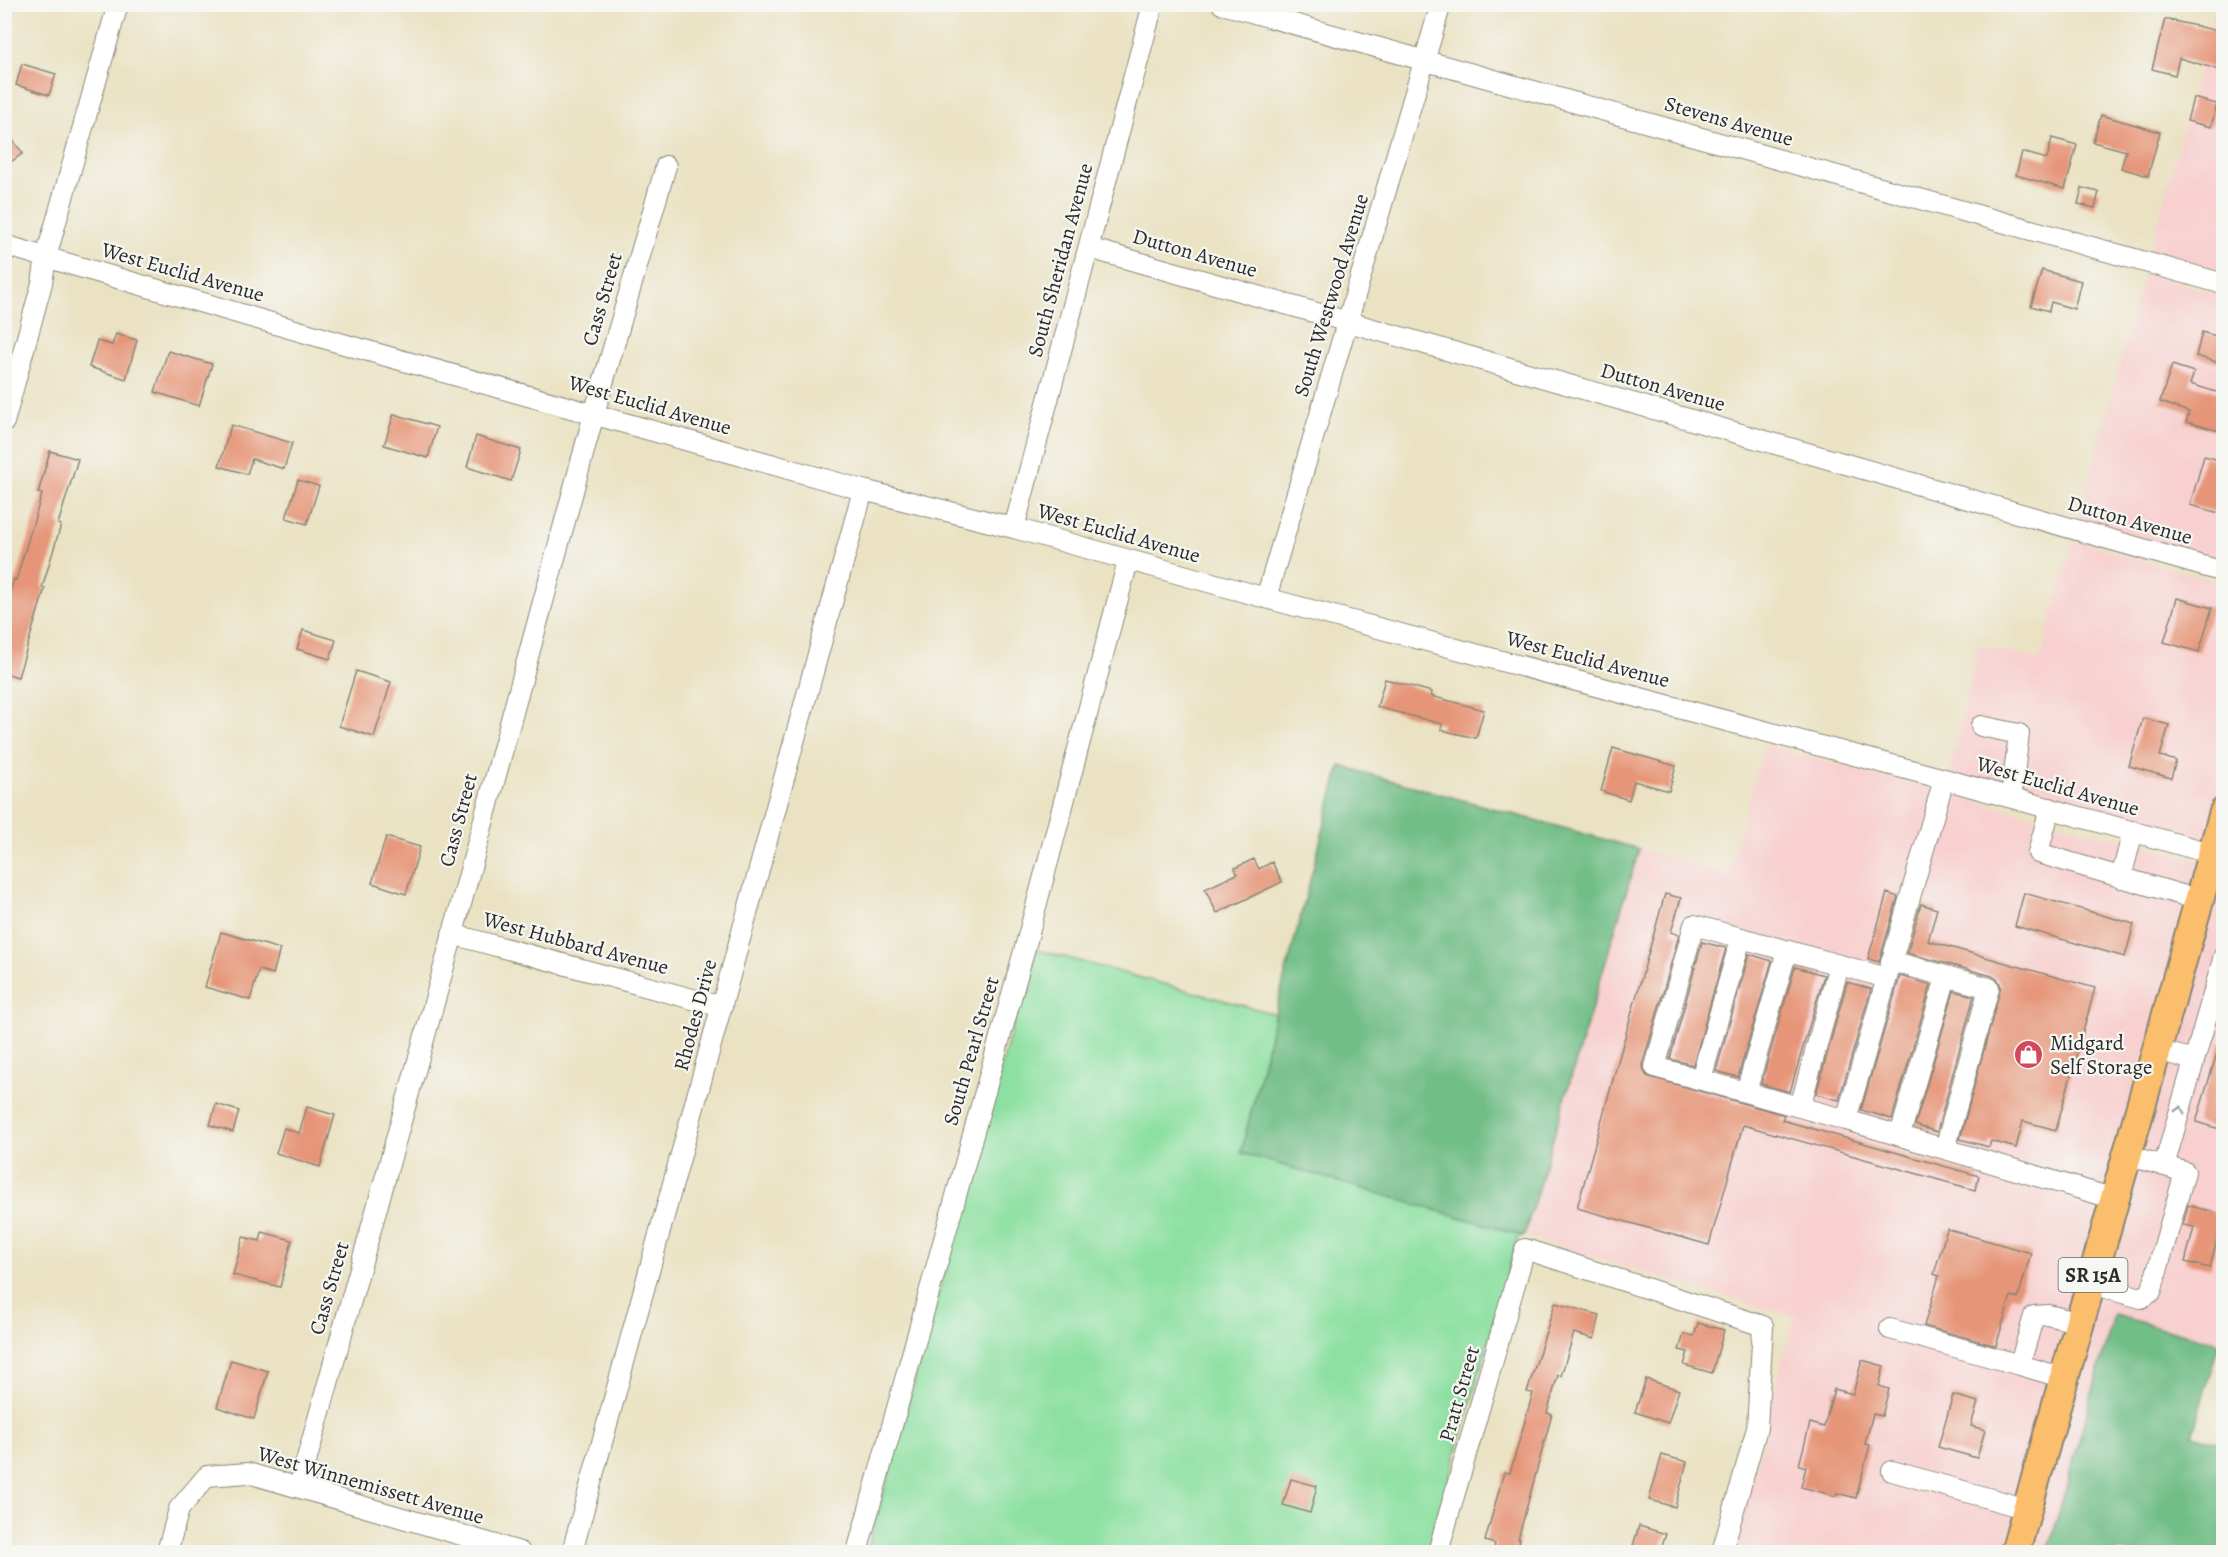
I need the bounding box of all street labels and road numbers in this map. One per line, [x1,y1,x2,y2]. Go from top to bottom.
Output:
street label: Stevens Avenue [1661,89,1797,153]
street label: South Sheridan Avenue [1021,160,1099,360]
street label: South Westwood Avenue [1287,190,1375,400]
street label: Dutton Avenue [1129,222,1261,284]
street label: West Euclid Avenue [97,235,268,309]
street label: Cass Street [575,249,629,349]
street label: Dutton Avenue [1597,356,1729,418]
street label: West Euclid Avenue [564,368,735,442]
street label: Dutton Avenue [2064,489,2196,551]
street label: West Euclid Avenue [1033,496,1204,570]
street label: West Euclid Avenue [1502,623,1673,694]
street label: West Euclid Avenue [1972,749,2143,823]
street label: Cass Street [432,770,484,870]
street label: West Hubbard Avenue [479,904,672,981]
street label: Rhodes Drive [667,956,723,1074]
street label: South Pearl Street [936,973,1006,1129]
street label: Cass Street [302,1238,356,1338]
road number: SR 15A [2058,1258,2128,1292]
street label: Pratt Street [1432,1343,1486,1445]
street label: West Winnemissett Avenue [254,1439,487,1531]

